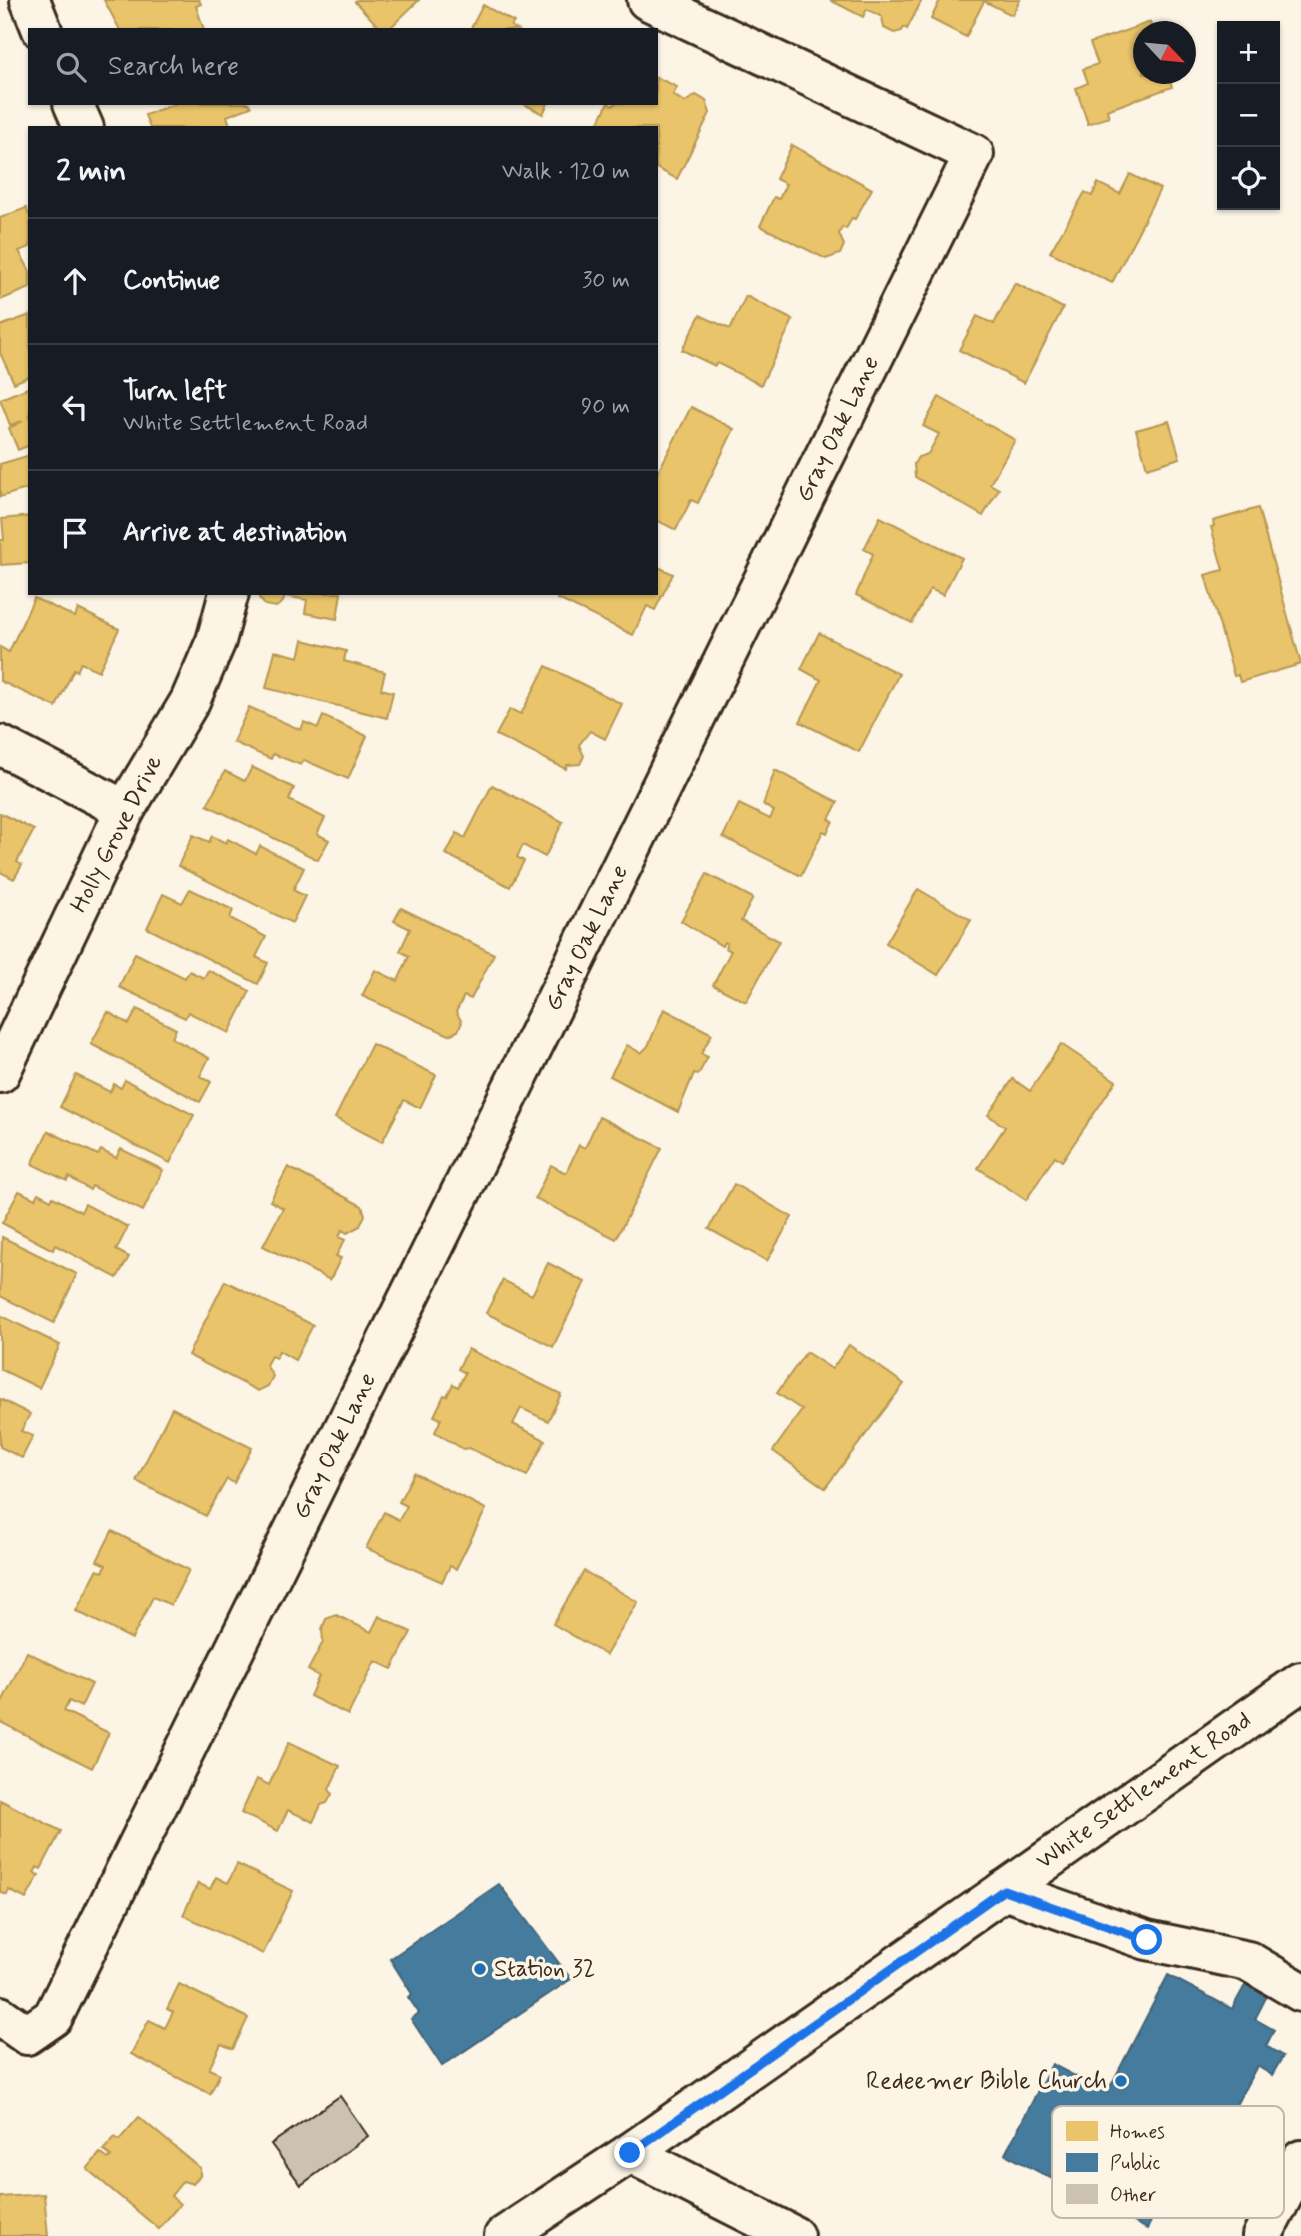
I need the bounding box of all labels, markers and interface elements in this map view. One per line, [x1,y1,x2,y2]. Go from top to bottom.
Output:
north arrow [1133,21,1196,84]
map controls [1217,21,1280,210]
button: + [1217,21,1280,84]
search box [28,28,658,105]
icon: search [52,48,90,86]
text: Search here [108,50,239,84]
button: − [1217,84,1280,147]
button: locate [1217,147,1280,210]
text: 2 min [56,152,126,191]
text: Walk · 120 m [502,157,630,187]
icon: ahead [56,262,94,300]
text: Continue [123,264,220,298]
text: 30 m [582,266,630,296]
street label: Gray Oak Lane [789,351,887,507]
text: Turn left [123,375,227,409]
icon: left [56,388,94,426]
text: 90 m [581,392,630,422]
text: White Settlement Road [123,409,368,439]
icon: arrive [56,514,94,552]
text: Arrive at destination [123,516,347,550]
street label: Holly Grove Drive [64,750,170,918]
street label: Gray Oak Lane [538,860,636,1016]
street label: Gray Oak Lane [286,1368,384,1524]
street label: White Settlement Road [1030,1705,1258,1877]
route start [1131,1924,1162,1955]
place label: Station 32 [494,1954,596,1985]
marker: Station 32 [472,1961,488,1977]
place label: Redeemer Bible Church [866,2066,1107,2097]
marker: Redeemer Bible Church [1113,2073,1129,2089]
legend [1052,2106,1284,2218]
text: Homes [1110,2120,1165,2145]
route end [614,2137,645,2168]
text: Public [1110,2151,1161,2176]
text: Other [1110,2183,1156,2208]

